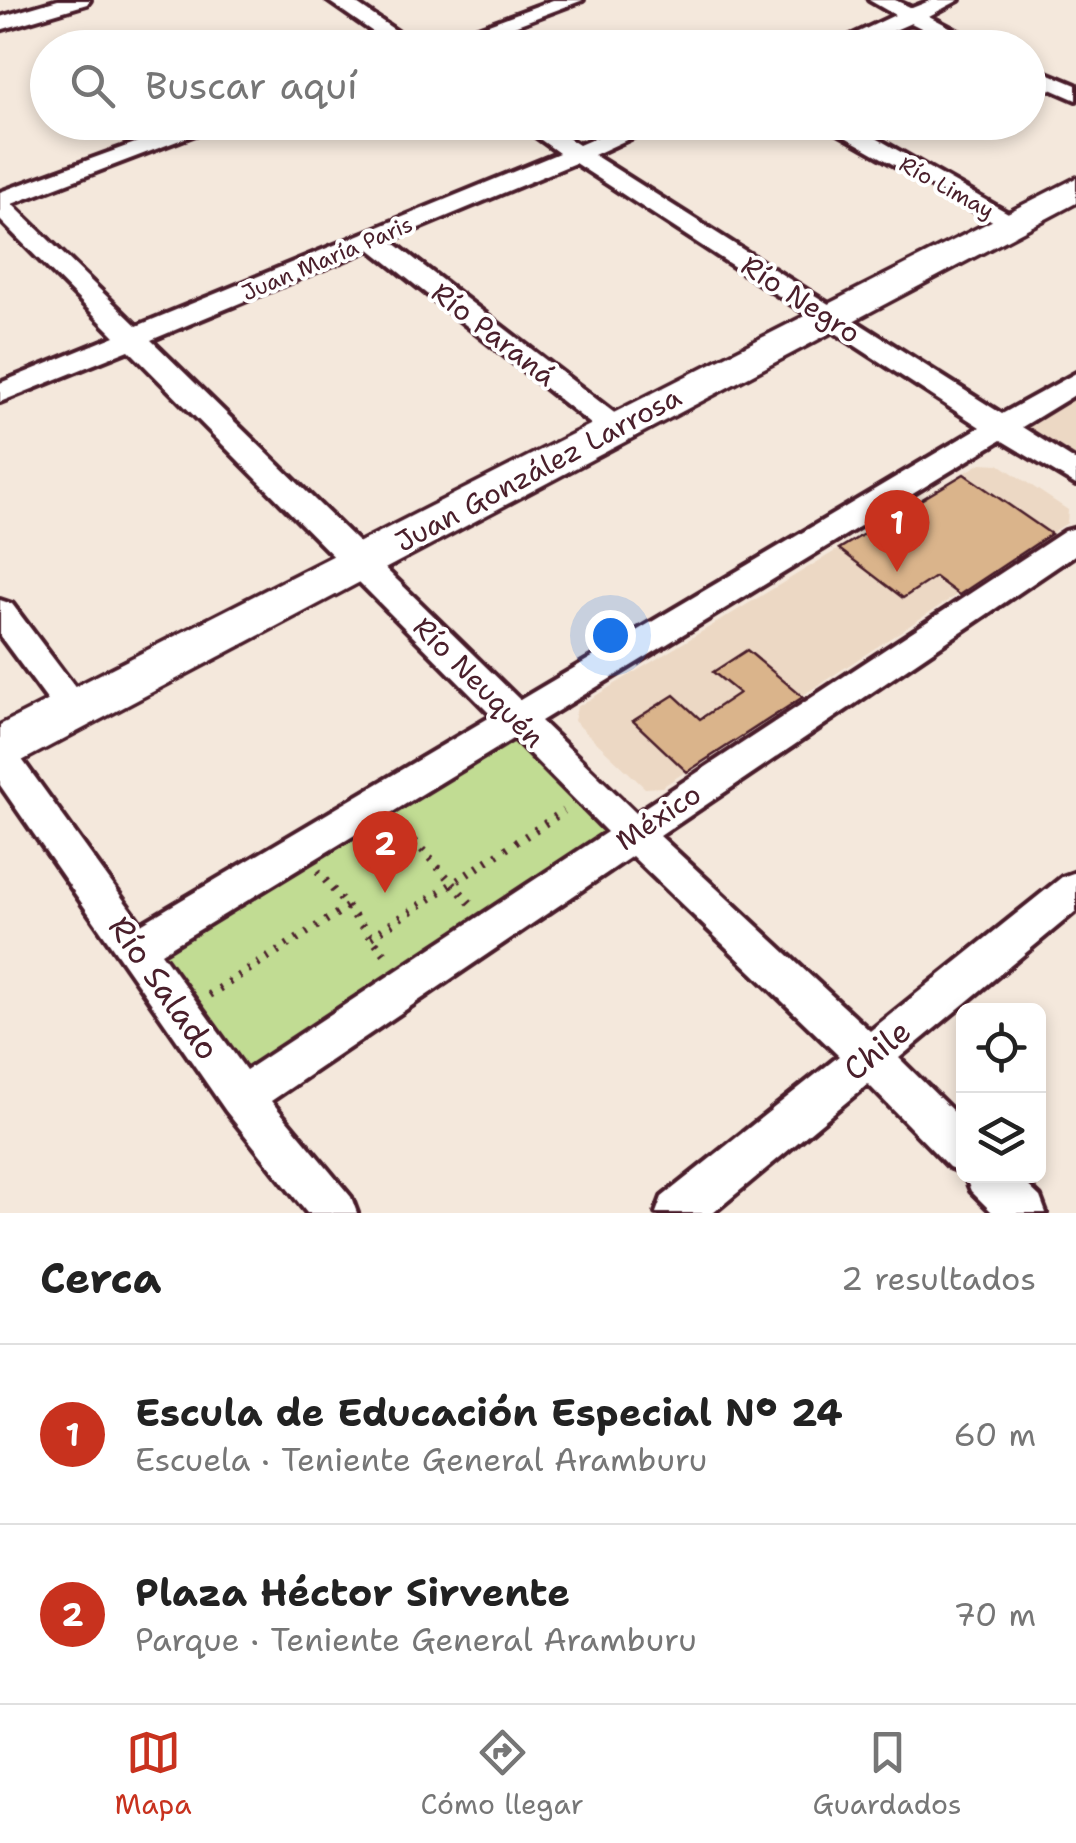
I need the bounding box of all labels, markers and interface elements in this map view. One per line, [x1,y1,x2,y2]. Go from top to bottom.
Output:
search box [30,30,1046,140]
icon: search [65,58,120,113]
text: Buscar aquí [145,60,358,111]
street label: Río Limay [894,150,999,225]
street label: Juan María Paris [237,209,417,307]
street label: Río Negro [734,246,868,352]
street label: Río Paraná [424,273,564,395]
street label: Juan González Larrosa [388,377,688,561]
pin: 1 [864,490,930,572]
street label: Río Neuquén [405,608,553,756]
your location [585,610,636,661]
street label: México [608,775,708,859]
pin: 2 [352,810,418,893]
street label: Río Salado [99,907,230,1068]
map controls [956,1003,1046,1183]
button: locate [956,1003,1046,1093]
street label: Chile [834,1009,919,1090]
button: layers [956,1093,1046,1183]
text: Cerca [40,1250,161,1306]
text: 2 resultados [841,1257,1036,1300]
text: Escula de Educación Especial N° 24 [135,1387,843,1438]
text: 1 [65,1413,80,1456]
text: 60 m [954,1413,1036,1456]
text: Escuela · Teniente General Aramburu [135,1438,707,1481]
text: Plaza Héctor Sirvente [135,1567,570,1618]
text: 2 [61,1593,84,1636]
text: 70 m [953,1593,1036,1636]
text: Parque · Teniente General Aramburu [135,1618,697,1661]
tab: Mapa [114,1725,192,1823]
tab: Cómo llegar [421,1725,584,1823]
tab: Guardados [813,1725,962,1823]

